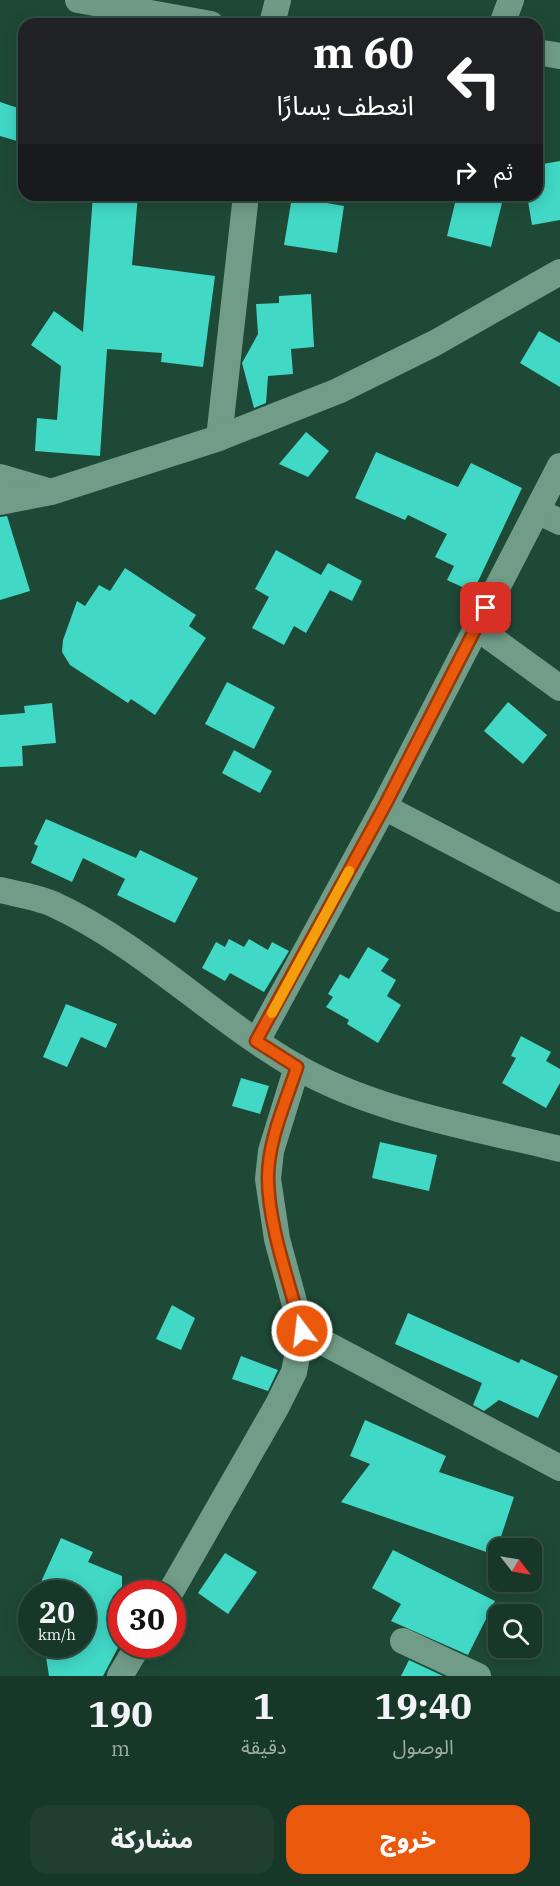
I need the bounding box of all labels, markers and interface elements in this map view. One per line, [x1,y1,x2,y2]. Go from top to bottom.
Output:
text: 60 m [313,25,414,80]
icon: left [435,42,513,120]
text: انعطف يسارًا [277,87,414,122]
icon: right [449,156,482,189]
text: ثم [494,157,513,186]
pin [460,582,511,633]
icon: arrive [469,591,502,624]
position arrow [270,1299,334,1363]
north arrow [488,1538,542,1592]
map controls [488,1538,542,1658]
speed limit sign: 30 [108,1580,186,1658]
text: 20 [39,1592,75,1631]
button: search [488,1604,542,1658]
text: km/h [38,1625,76,1644]
text: 1 [253,1682,275,1729]
text: 19:40 [375,1682,472,1729]
text: 190 [88,1690,153,1737]
text: دقيقة [241,1733,287,1760]
text: الوصول [393,1733,454,1760]
text: m [111,1735,130,1762]
button: مشاركة [30,1805,274,1874]
button: خروج [286,1805,530,1874]

